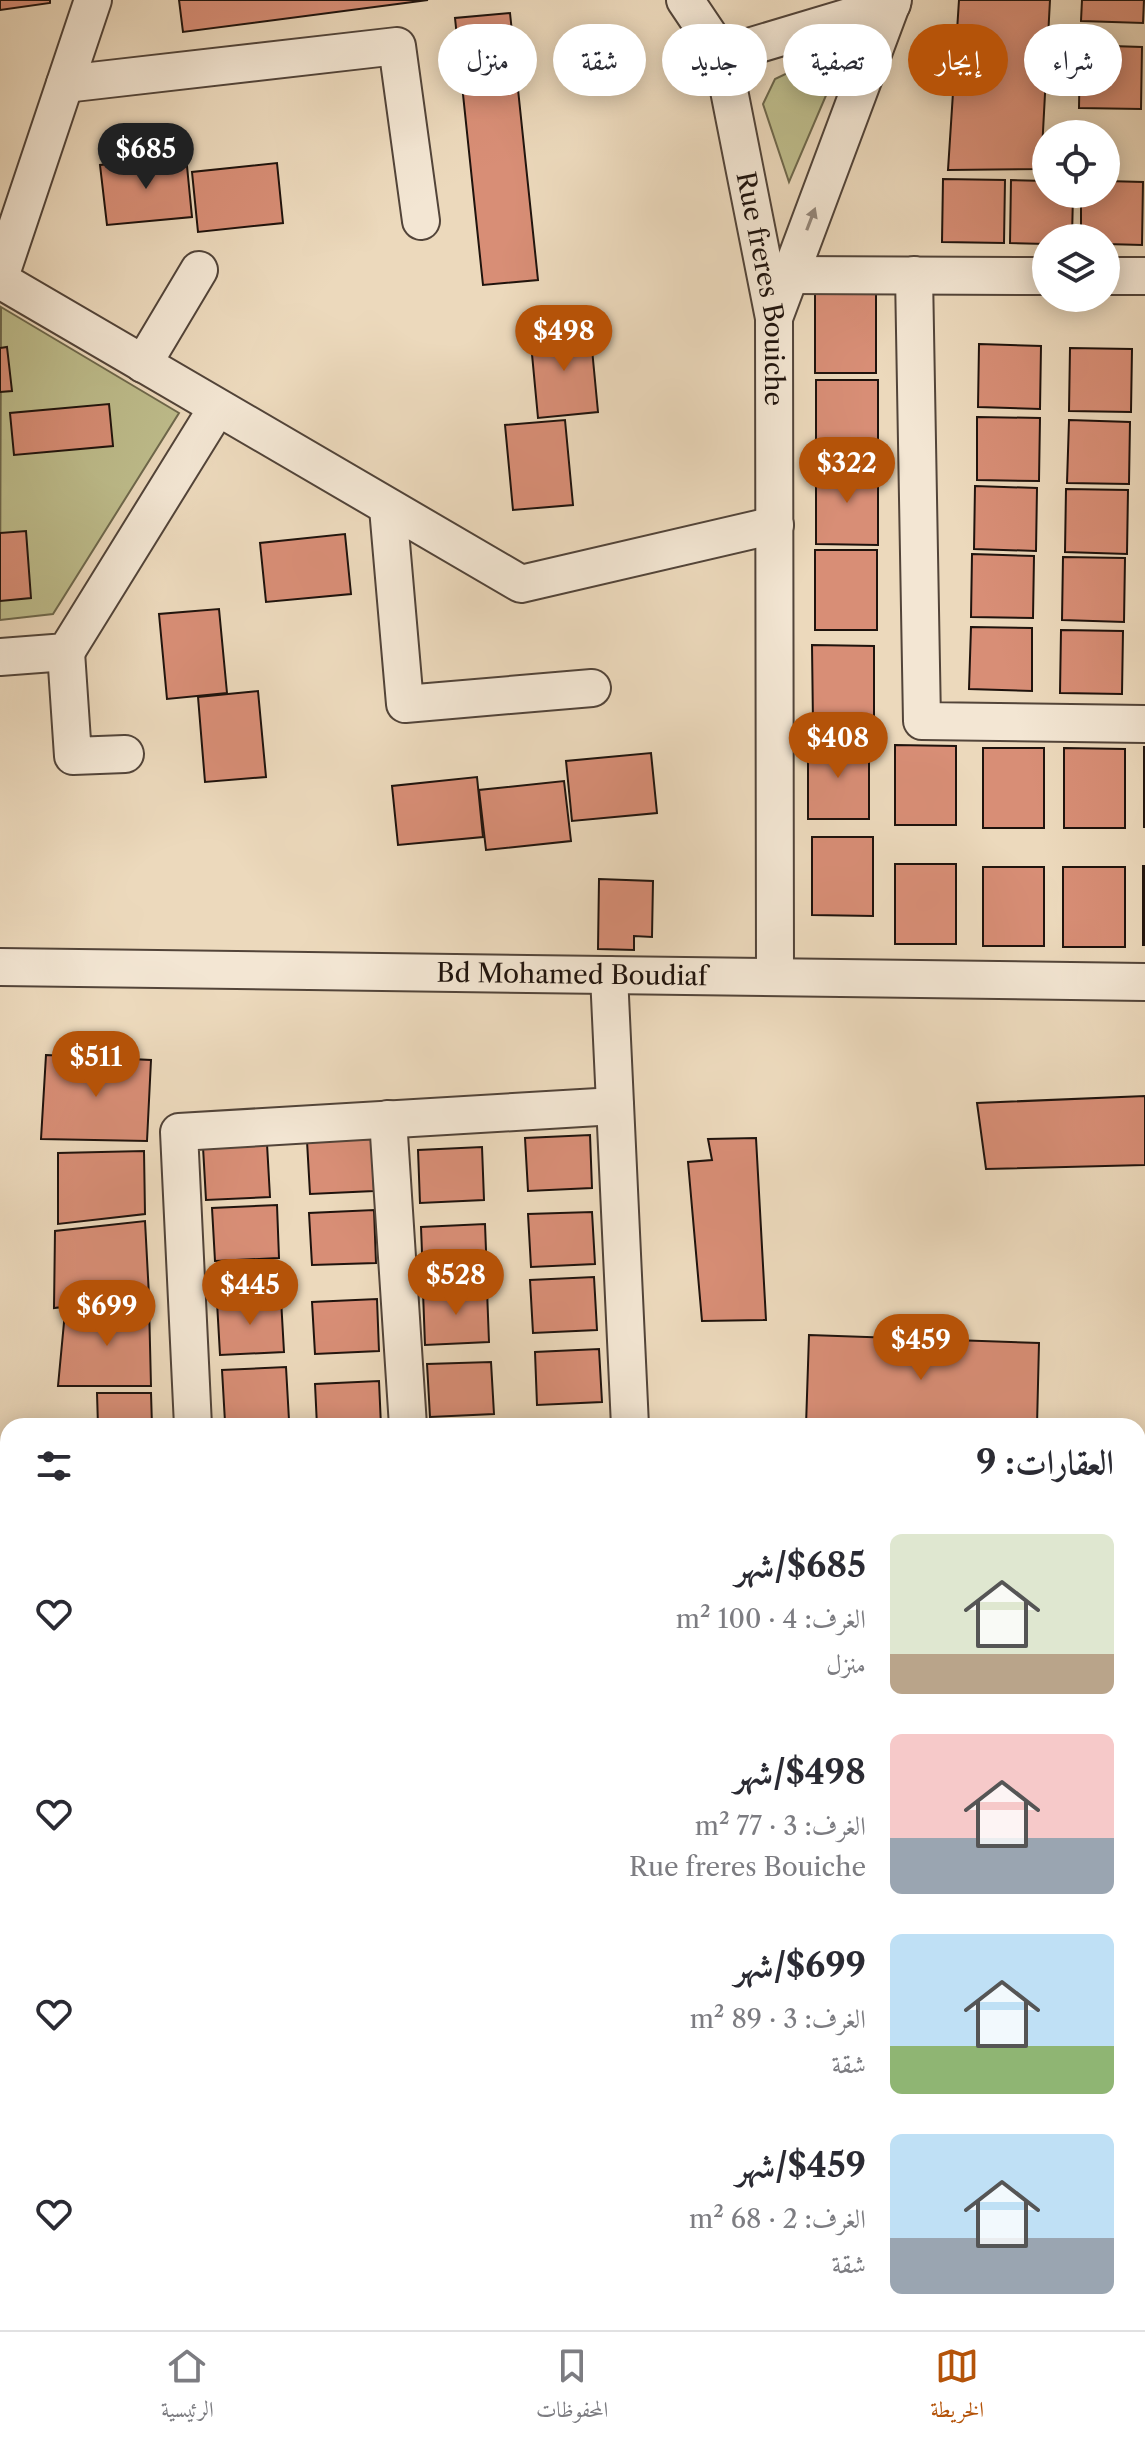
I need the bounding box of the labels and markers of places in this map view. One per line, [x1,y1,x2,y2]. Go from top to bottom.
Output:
pin: $685 [99,123,193,191]
pin: $498 [517,305,611,373]
pin: $322 [800,437,894,505]
pin: $408 [791,712,885,780]
pin: $511 [49,1031,143,1099]
pin: $528 [409,1249,503,1317]
pin: $445 [203,1259,297,1327]
pin: $699 [60,1280,154,1348]
pin: $459 [874,1314,968,1382]

